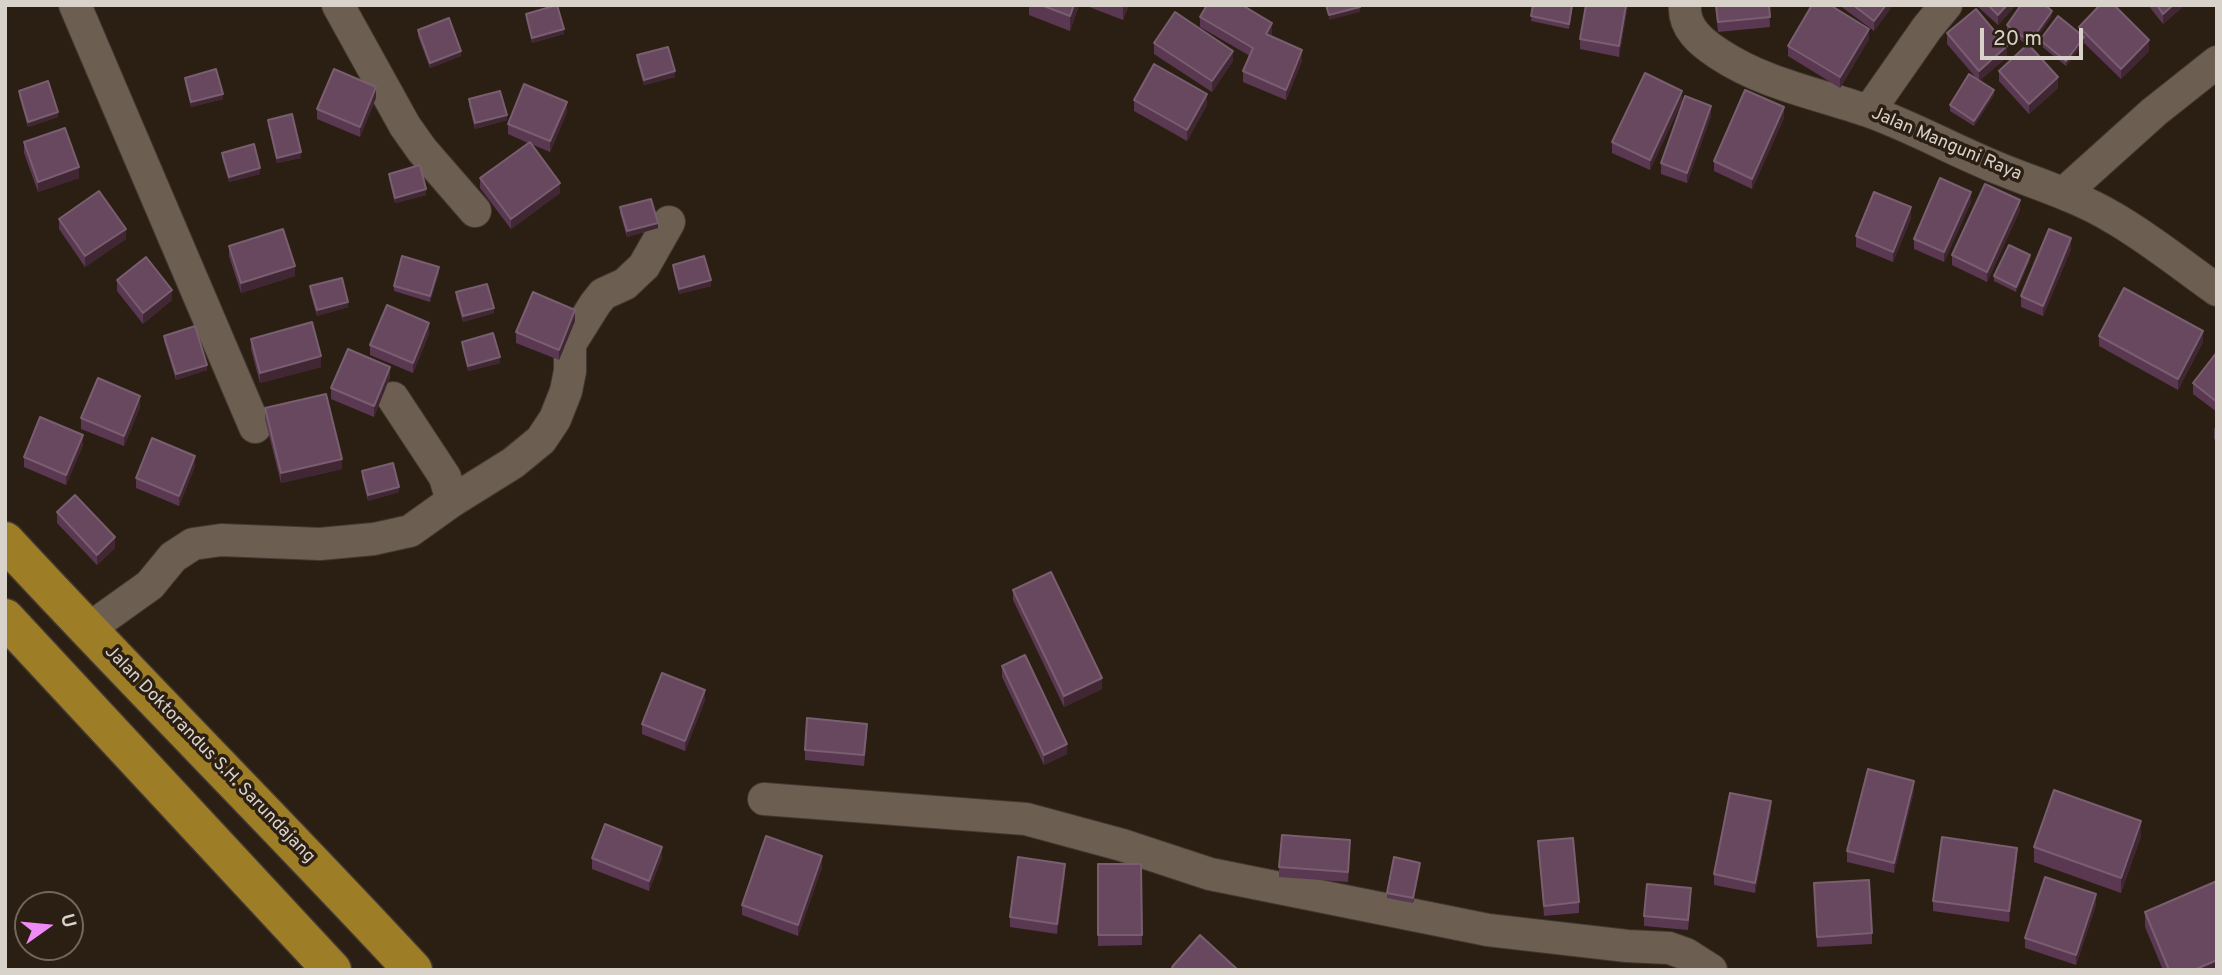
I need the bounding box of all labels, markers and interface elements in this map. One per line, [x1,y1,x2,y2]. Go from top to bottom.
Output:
scale bar [1984,14,2087,58]
text: 20 m [1993,26,2042,53]
street label: Jalan Manguni Raya [1868,104,2024,186]
street label: Jalan Doktorandus S.H. Sarundajang [99,642,319,868]
north arrow [14,891,84,961]
text: U [54,911,81,931]

